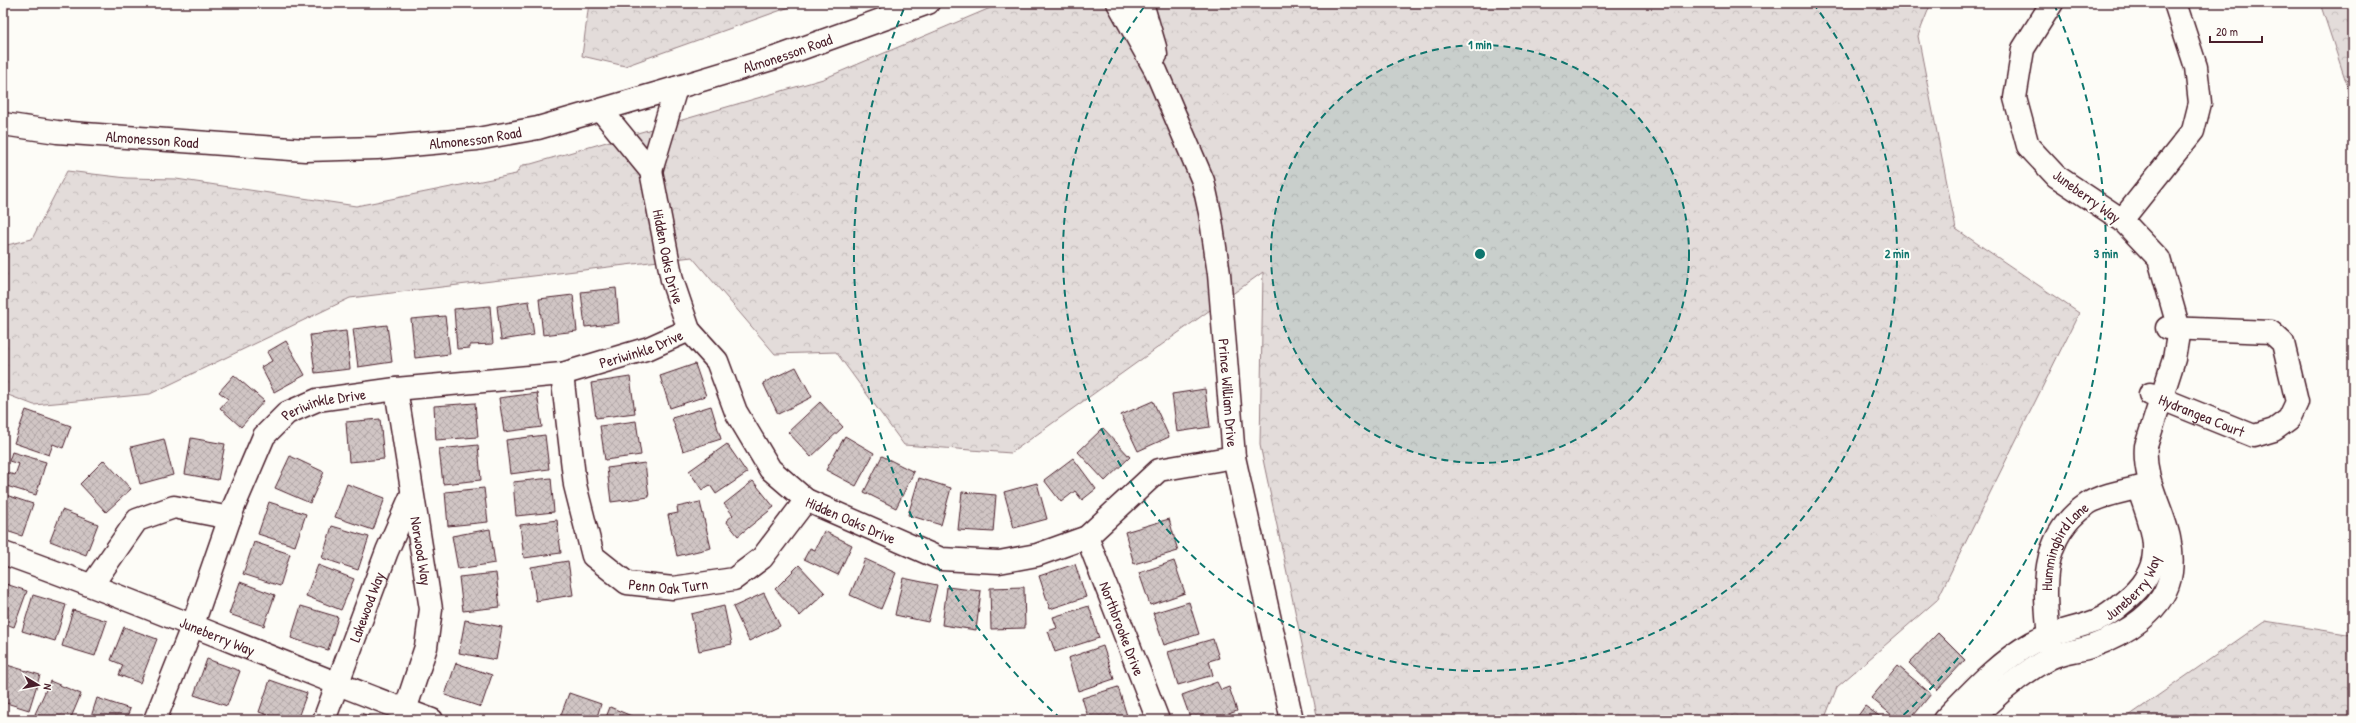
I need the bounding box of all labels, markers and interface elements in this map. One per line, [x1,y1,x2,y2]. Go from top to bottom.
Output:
scale bar [2210,18,2262,44]
text: 20 m [2216,23,2238,40]
street label: Almonesson Road [740,28,835,78]
text: 1 min [1468,36,1492,53]
street label: Almonesson Road [428,121,523,154]
street label: Almonesson Road [105,125,199,153]
street label: Juneberry Way [2049,164,2125,228]
street label: Hidden Oaks Drive [648,207,690,306]
text: 2 min [1885,245,1910,262]
text: 3 min [2094,245,2119,262]
centre of rings [1473,247,1487,261]
street label: Periwinkle Drive [597,324,686,373]
street label: Prince William Drive [1214,338,1244,448]
street label: Periwinkle Drive [276,383,367,424]
street label: Hydrangea Court [2156,388,2249,442]
street label: Hidden Oaks Drive [803,491,899,549]
street label: Hummingbird Lane [2035,496,2092,591]
street label: Norwood Way [406,515,438,587]
street label: Juneberry Way [2100,554,2164,625]
street label: Lakewood Way [344,568,389,645]
street label: Penn Oak Turn [628,572,710,598]
street label: Northbrooke Drive [1095,578,1150,678]
street label: Juneberry Way [177,611,258,660]
north arrow [18,665,58,705]
text: N [40,683,55,691]

